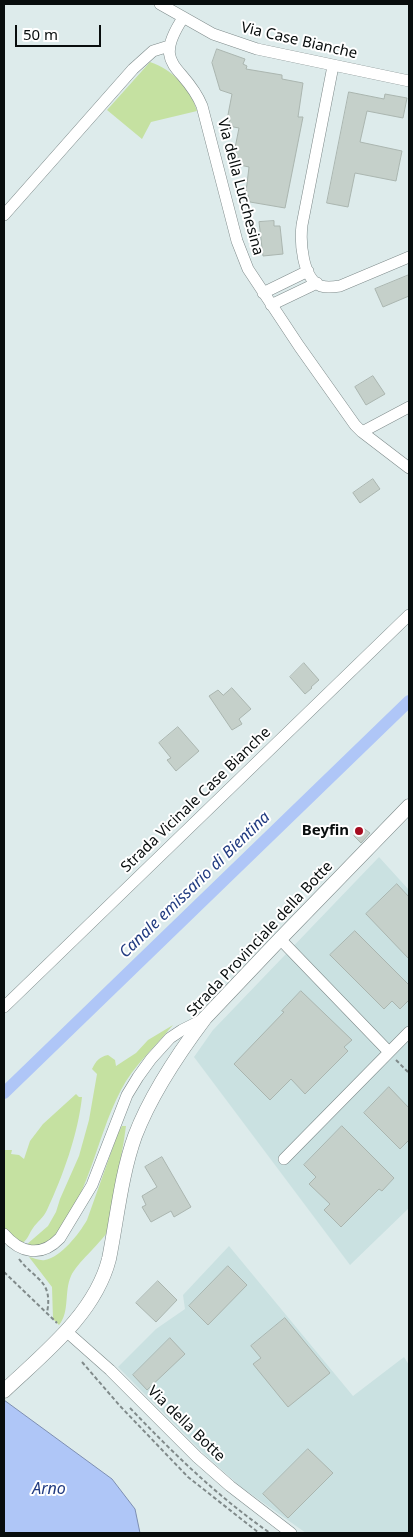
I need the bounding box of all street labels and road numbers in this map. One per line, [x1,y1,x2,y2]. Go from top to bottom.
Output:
street label: Via Case Bianche [239,19,359,63]
street label: Via della Lucchesina [213,117,267,257]
street label: Strada Vicinale Case Bianche [117,724,275,876]
street label: Strada Provinciale della Botte [183,858,337,1020]
street label: Via della Botte [143,1382,229,1466]

